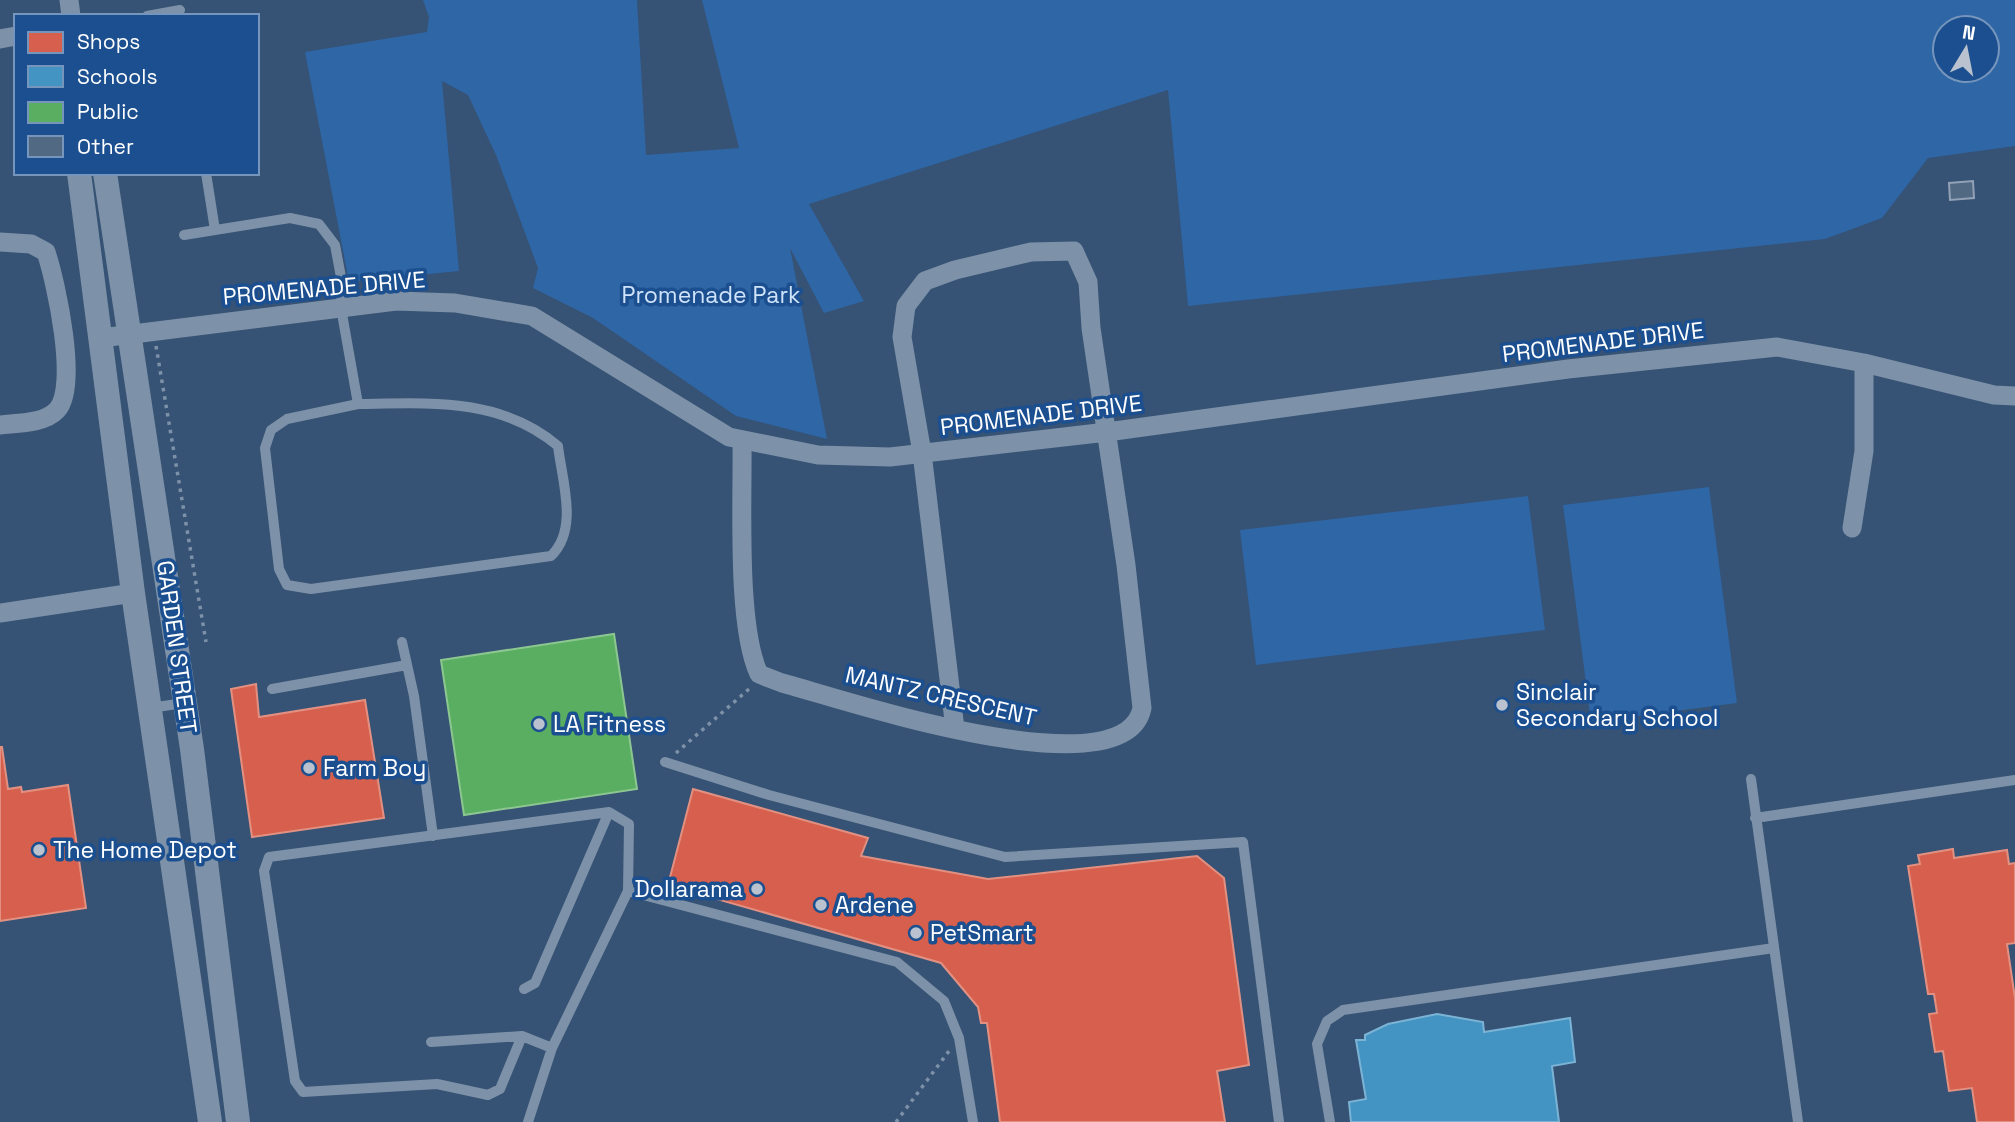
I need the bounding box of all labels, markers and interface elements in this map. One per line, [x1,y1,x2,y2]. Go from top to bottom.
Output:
legend [14,14,259,175]
north arrow [1931,14,2001,84]
text: N [1960,19,1977,46]
text: Shops [77,28,140,55]
text: Schools [77,63,157,90]
text: Public [77,98,139,125]
text: Other [77,133,134,160]
street label: PROMENADE DRIVE [222,264,426,312]
park label: Promenade Park [622,280,800,310]
street label: PROMENADE DRIVE [1500,315,1706,369]
street label: PROMENADE DRIVE [938,388,1144,442]
street label: GARDEN STREET [150,559,204,735]
street label: MANTZ CRESCENT [843,659,1039,733]
place label: Sinclair Secondary School [1516,677,1718,733]
marker: Sinclair Secondary School [1494,697,1510,713]
place label: LA Fitness [553,709,666,739]
marker: LA Fitness [531,716,547,732]
place label: Farm Boy [323,753,426,783]
marker: Farm Boy [301,760,317,776]
place label: The Home Depot [53,835,237,865]
marker: The Home Depot [31,842,47,858]
place label: Dollarama [635,874,743,904]
marker: Dollarama [749,881,765,897]
place label: Ardene [835,890,914,920]
marker: Ardene [813,897,829,913]
place label: PetSmart [930,918,1034,948]
marker: PetSmart [908,925,924,941]

